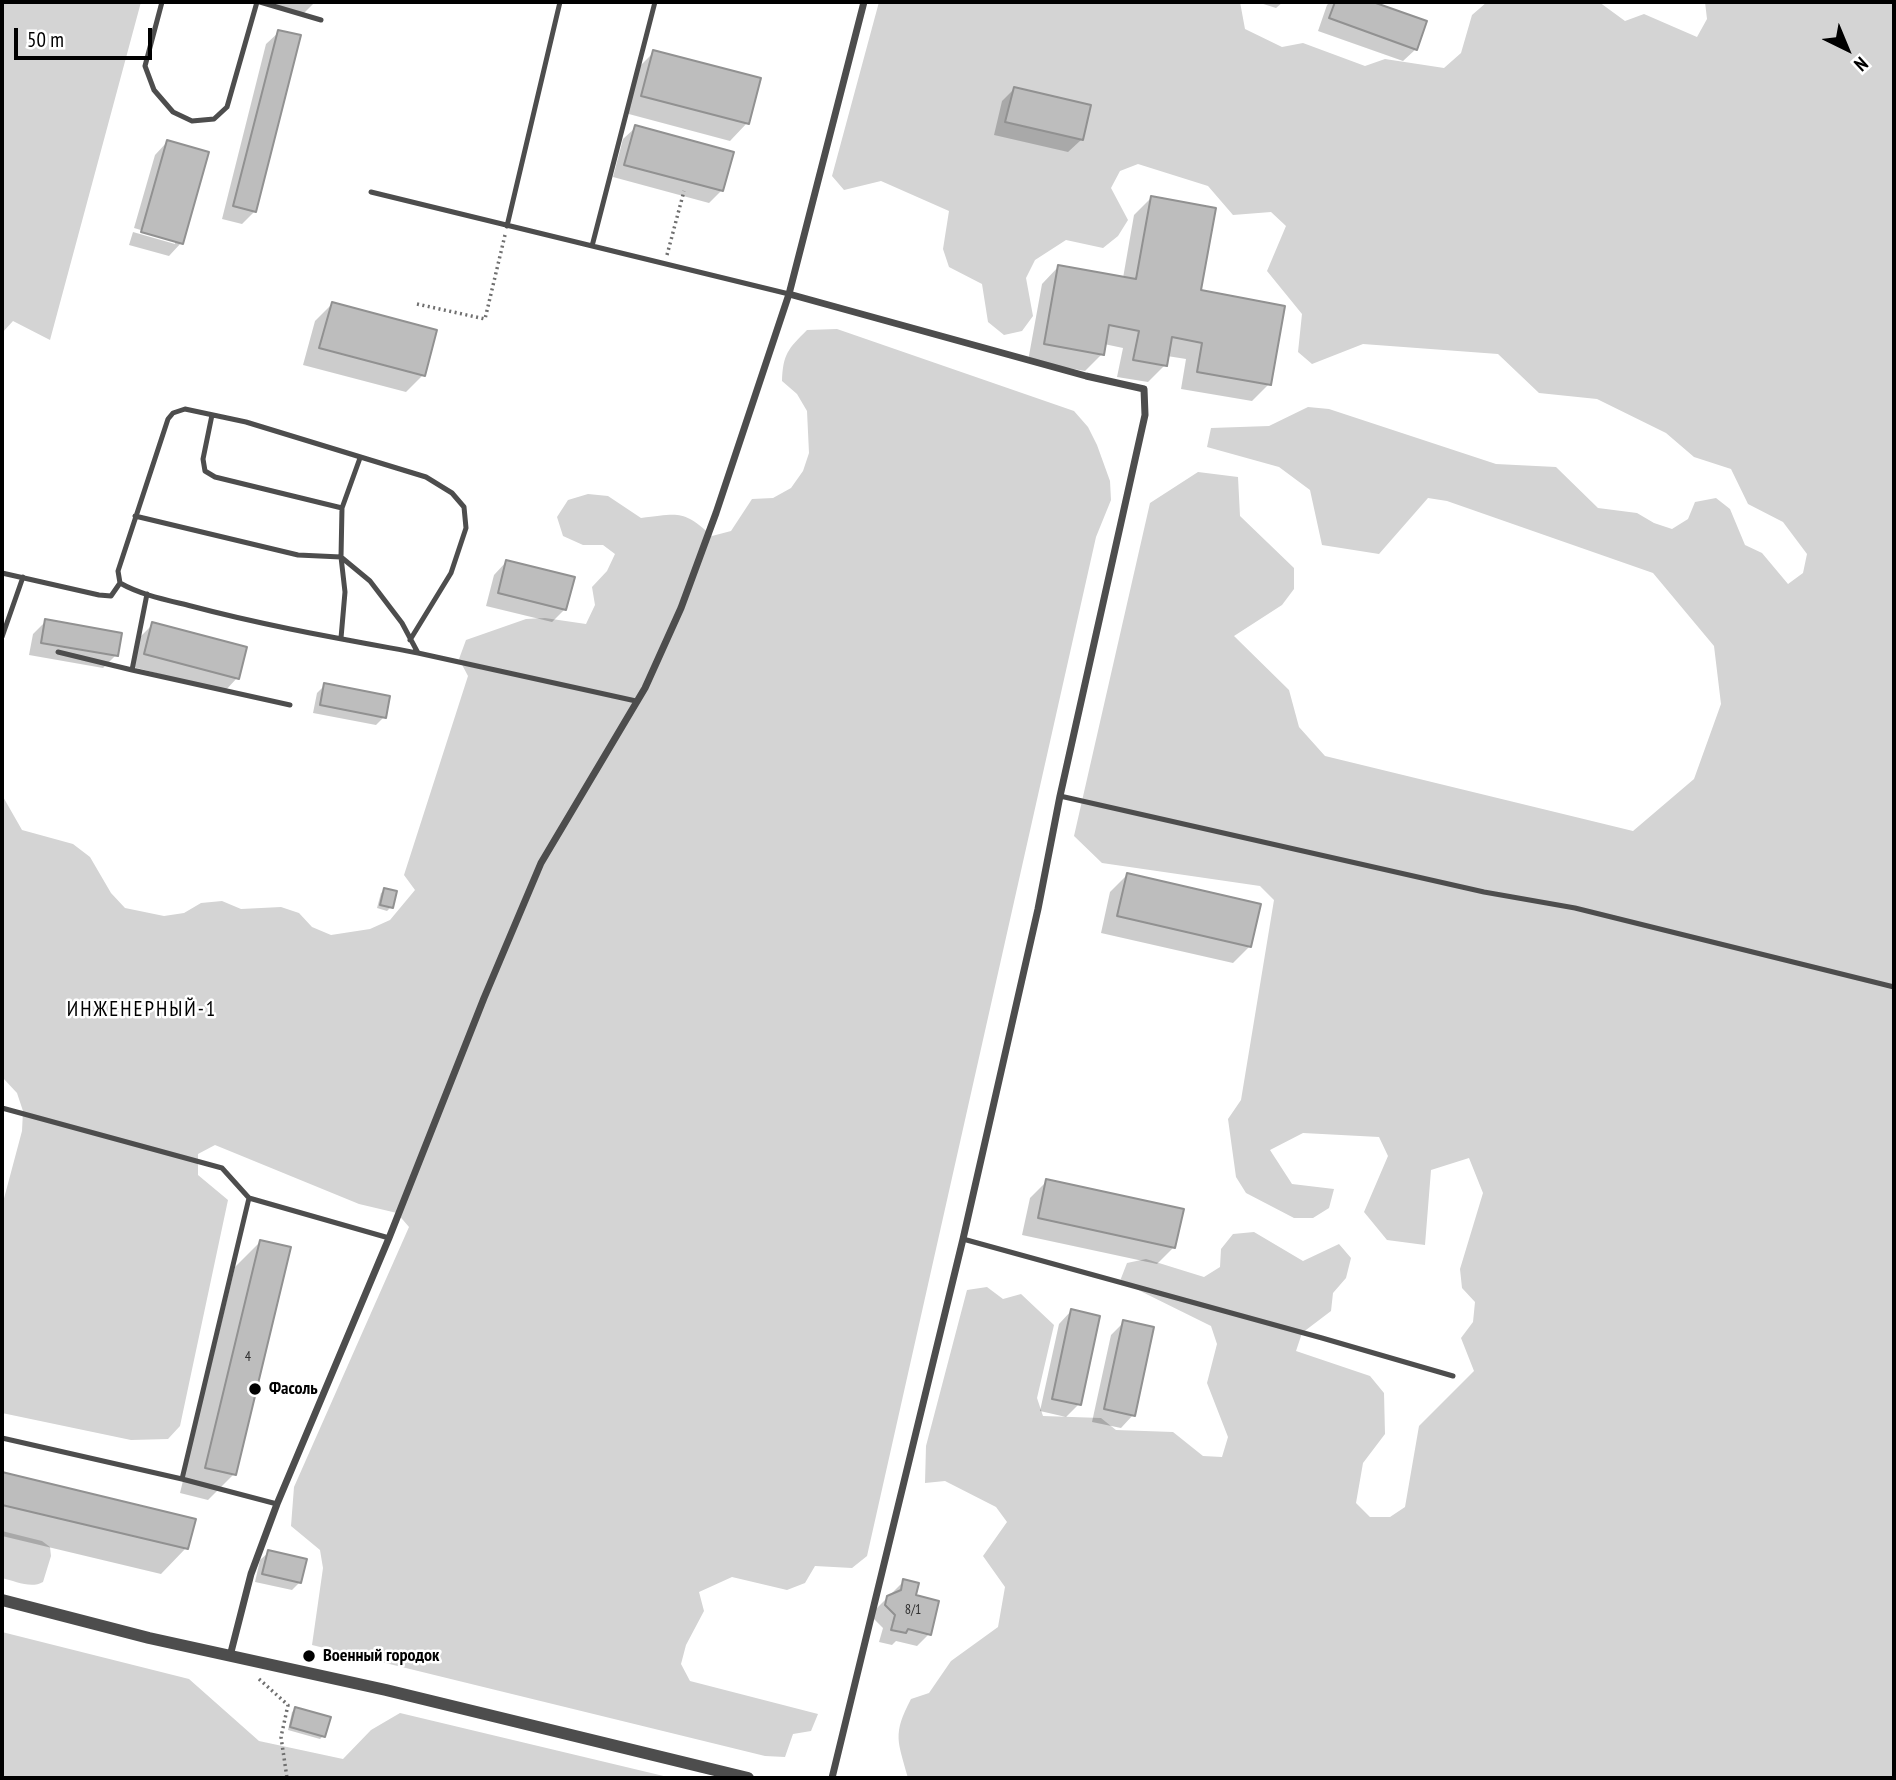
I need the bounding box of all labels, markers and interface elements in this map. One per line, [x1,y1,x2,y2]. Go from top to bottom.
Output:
scale bar [18,14,156,58]
north arrow [1812,14,1882,84]
text: 50 m [27,26,64,53]
text: N [1849,52,1873,77]
district label: ИНЖЕНЕРНЫЙ-1 [68,997,216,1023]
house number: 4 [245,1349,251,1365]
place label: Фасоль [269,1378,318,1400]
marker: Фасоль [247,1381,263,1397]
house number: 8/1 [905,1602,921,1618]
place label: Военный городок [323,1645,439,1667]
marker: Военный городок [301,1648,317,1664]

